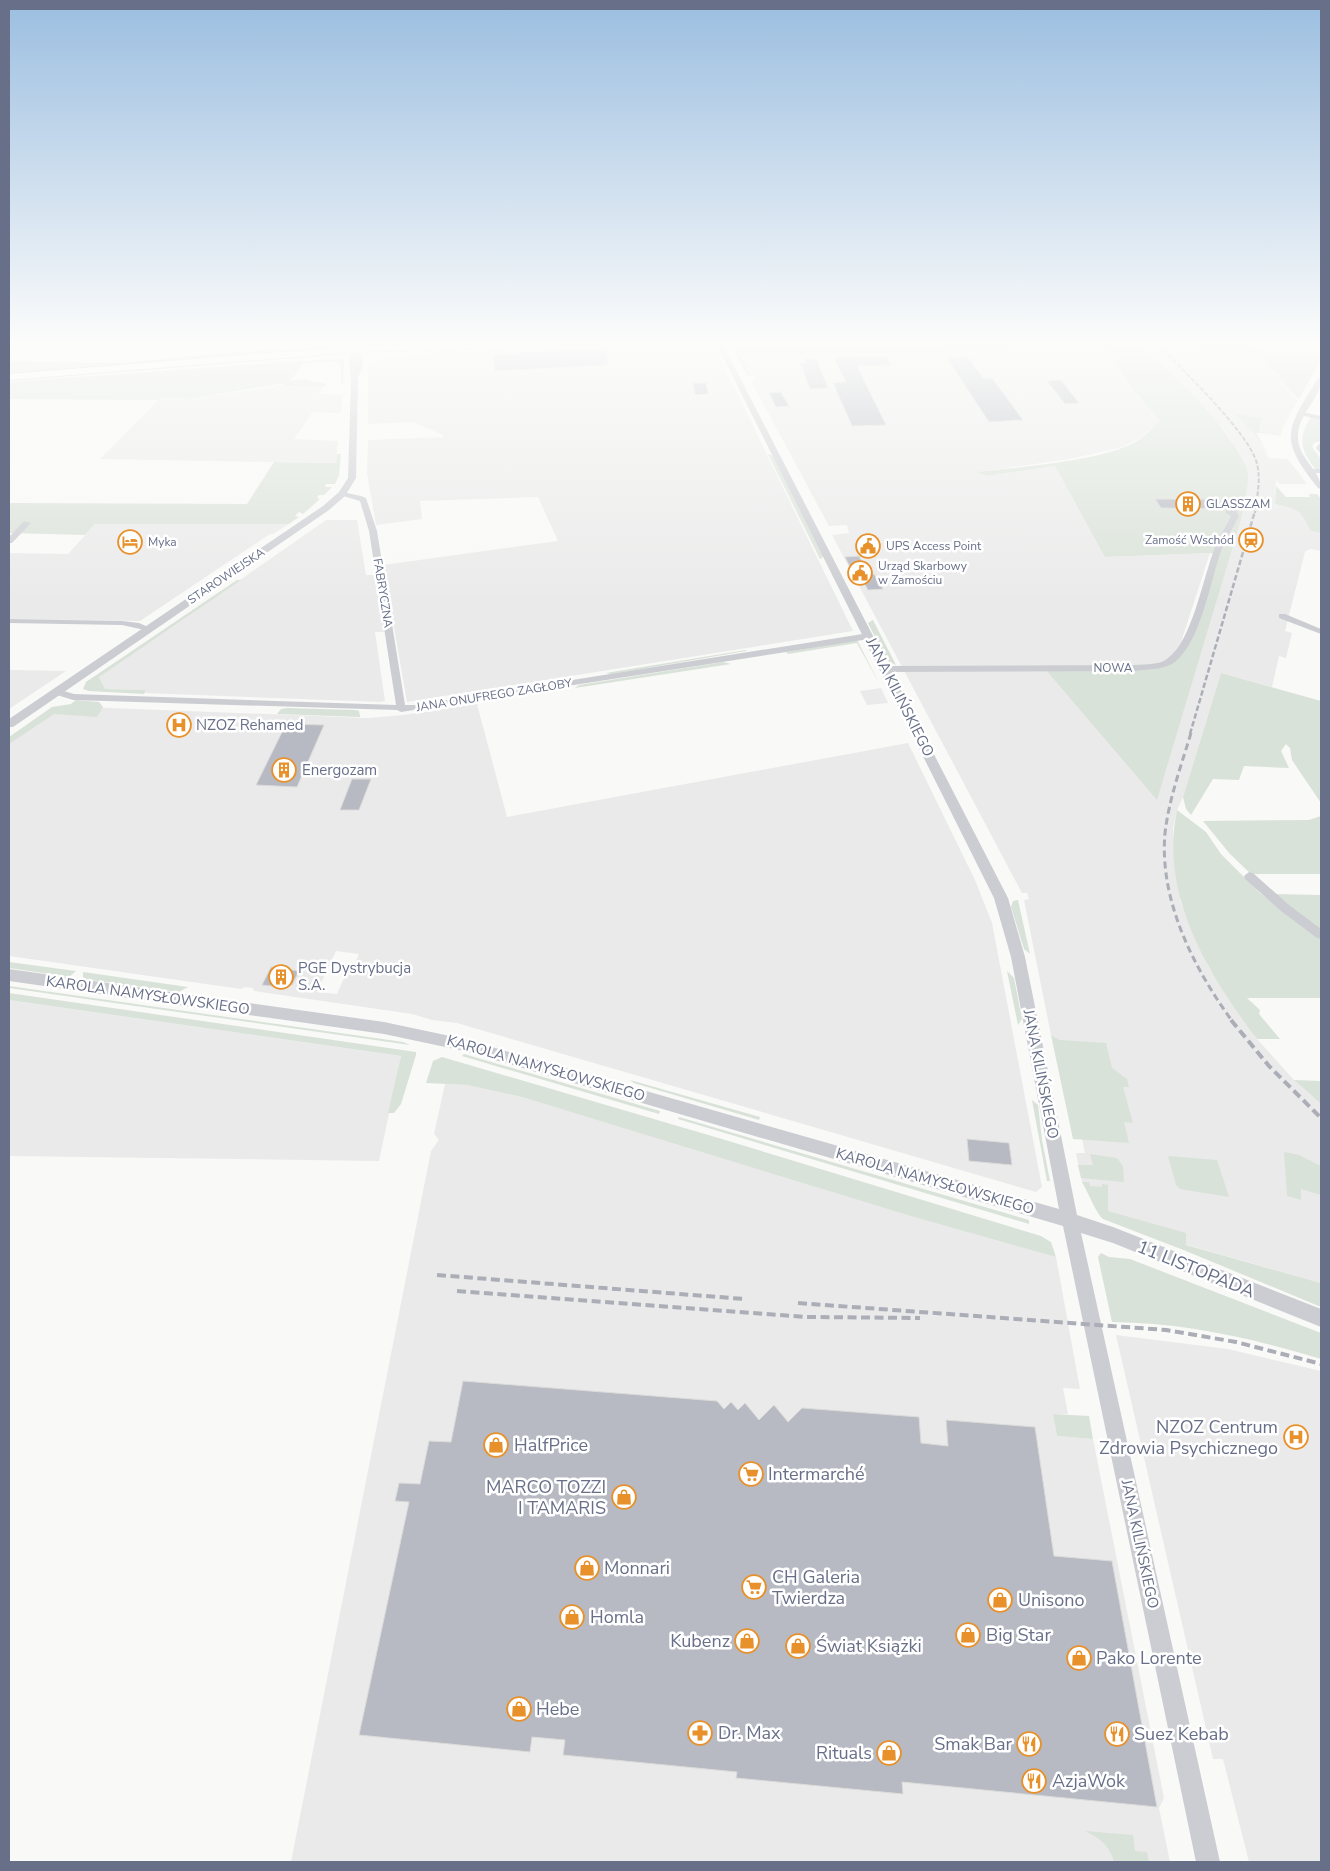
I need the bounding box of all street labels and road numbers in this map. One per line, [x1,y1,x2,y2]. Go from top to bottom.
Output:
street label: STAROWIEJSKA [184,544,268,608]
street label: FABRYCZNA [370,557,396,629]
street label: JANA KILIŃSKIEGO [861,633,939,760]
street label: NOWA [1093,660,1133,676]
street label: JANA ONUFREGO ZAGŁOBY [414,675,574,715]
street label: KAROLA NAMYSŁOWSKIEGO [45,971,251,1019]
street label: JANA KILIŃSKIEGO [1018,1007,1063,1140]
street label: KAROLA NAMYSŁOWSKIEGO [445,1030,647,1106]
street label: KAROLA NAMYSŁOWSKIEGO [834,1143,1036,1219]
street label: 11 LISTOPADA [1134,1235,1258,1303]
street label: JANA KILIŃSKIEGO [1116,1477,1163,1610]

